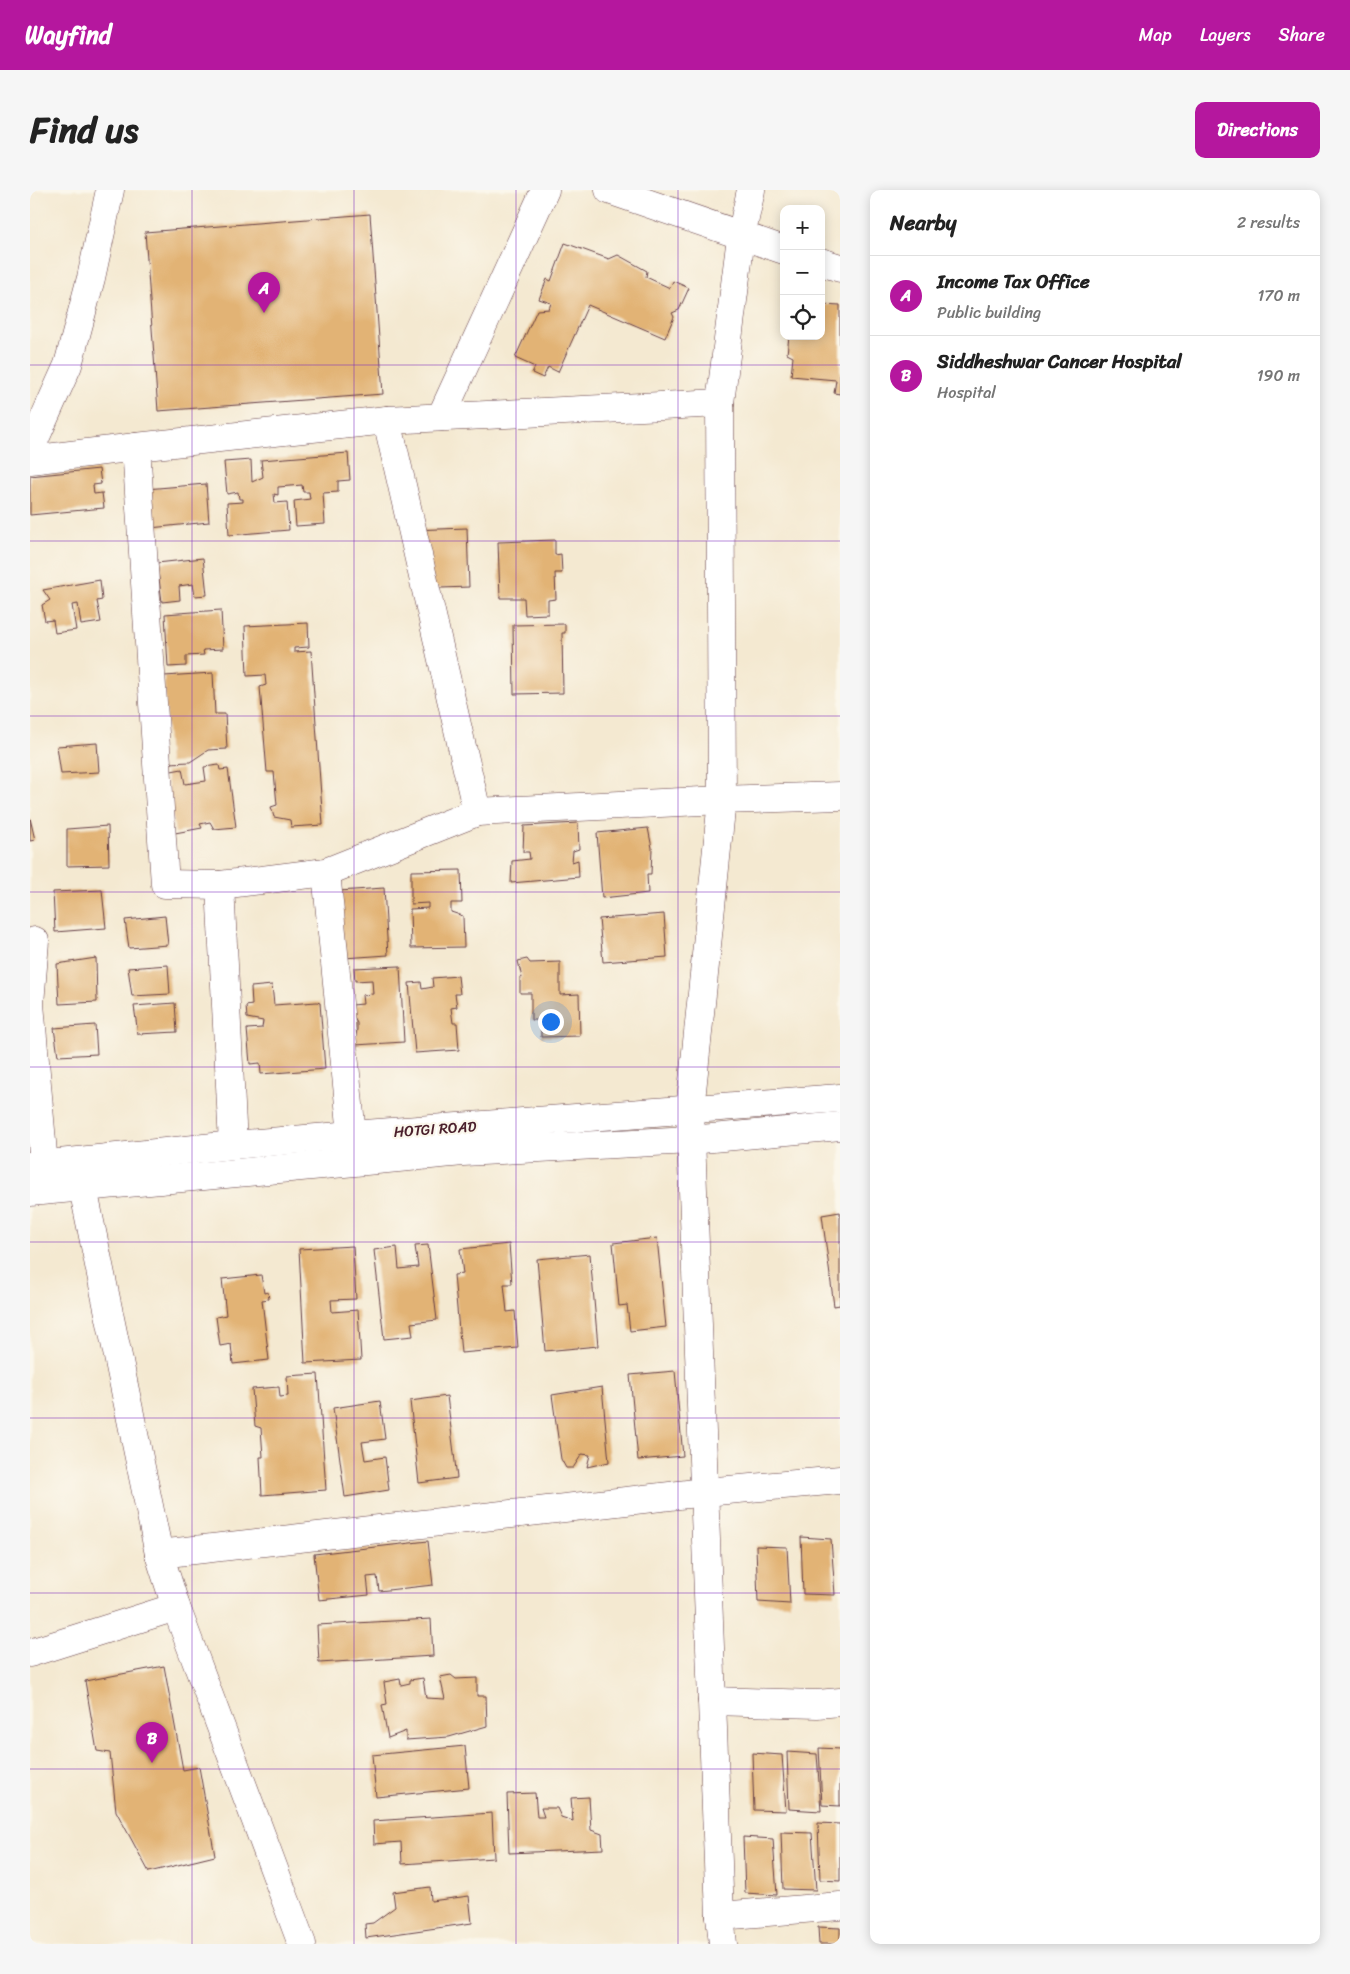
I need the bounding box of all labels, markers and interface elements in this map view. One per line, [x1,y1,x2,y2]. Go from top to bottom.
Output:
text: Wayfind [25,14,111,56]
text: Map [1139,19,1172,51]
text: Layers [1200,19,1251,51]
text: Share [1279,19,1325,51]
text: Find us [30,99,138,161]
button: Directions [1195,102,1320,158]
text: Nearby [890,204,956,242]
map controls [780,205,825,340]
button: + [780,205,825,250]
text: 2 results [1237,208,1300,237]
button: − [780,250,825,295]
text: Income Tax Office [937,265,1090,298]
pin: A [248,272,280,313]
text: A [901,281,911,310]
text: 170 m [1257,281,1300,310]
button: locate [780,295,825,340]
text: Public building [937,298,1041,327]
text: Siddheshwar Cancer Hospital [937,345,1182,378]
text: B [901,361,911,390]
text: 190 m [1257,361,1300,390]
text: Hospital [937,378,996,407]
your location [538,1009,564,1035]
street label: HOTGI ROAD [393,1113,477,1145]
pin: B [136,1722,168,1763]

